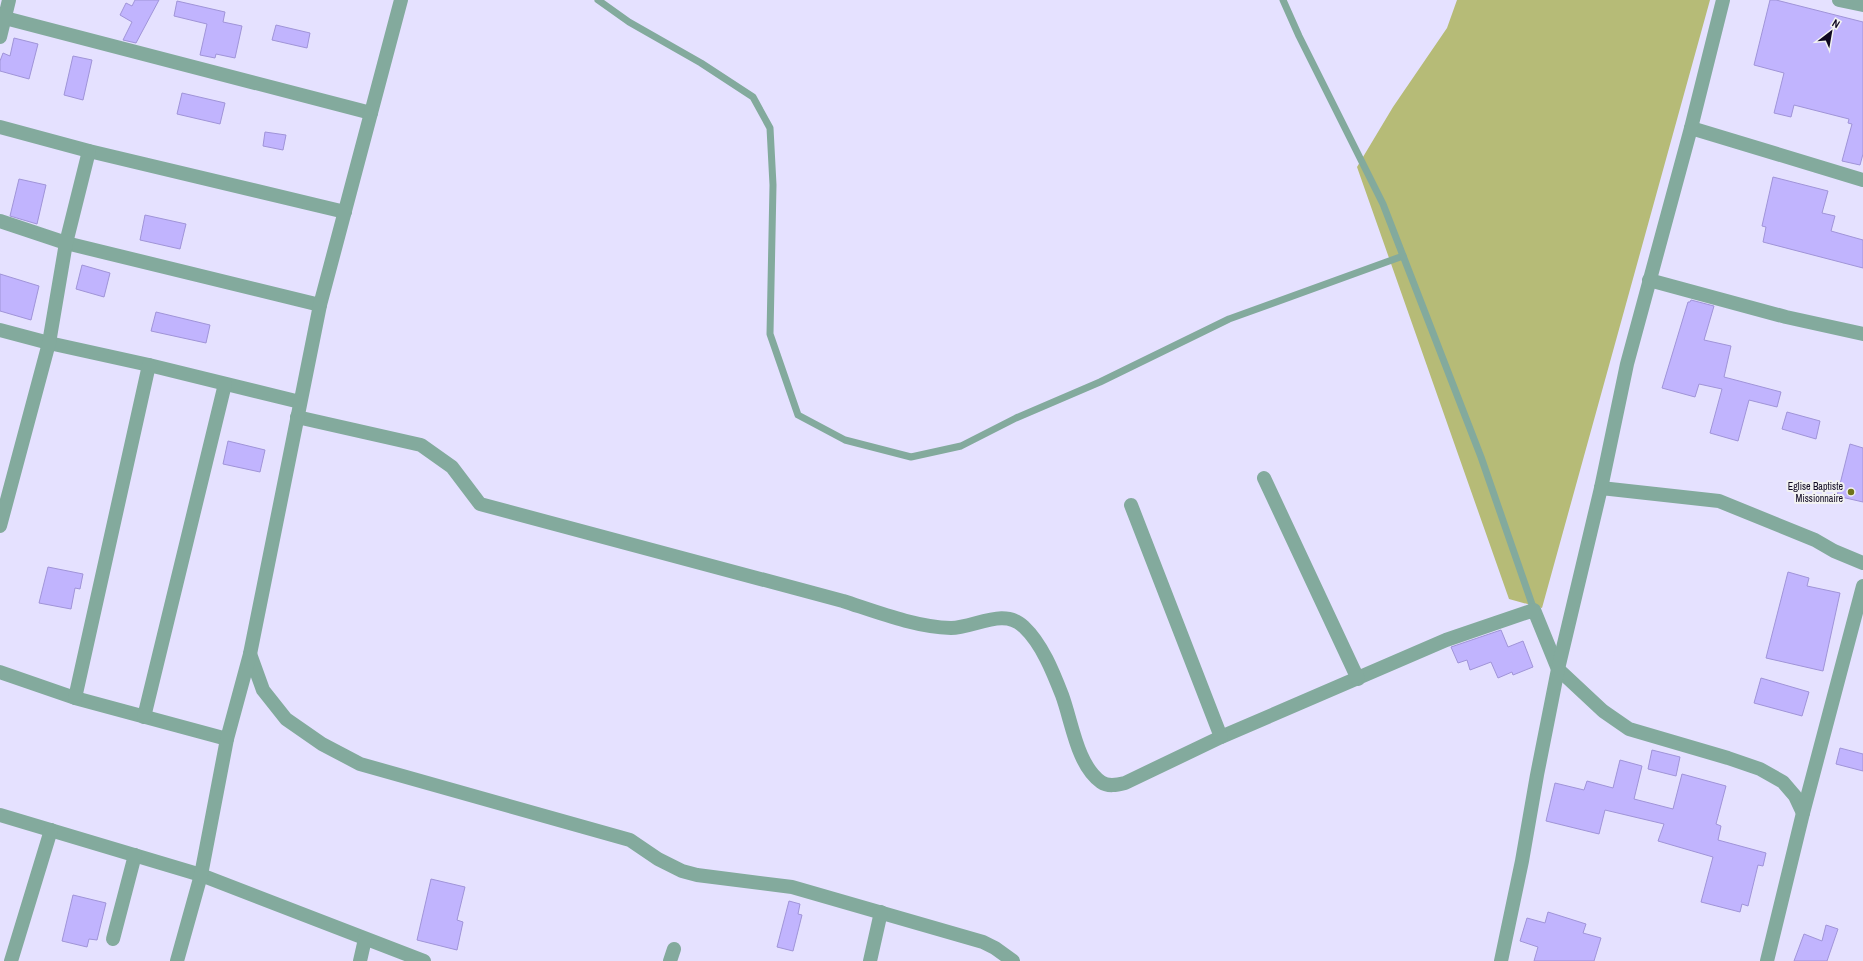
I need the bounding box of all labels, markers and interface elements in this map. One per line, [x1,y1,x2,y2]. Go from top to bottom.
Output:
north arrow [1811,12,1851,52]
text: N [1830,16,1843,31]
place label: Eglise Baptiste Missionnaire [1788,480,1843,505]
marker: Eglise Baptiste Missionnaire [1846,487,1856,497]

